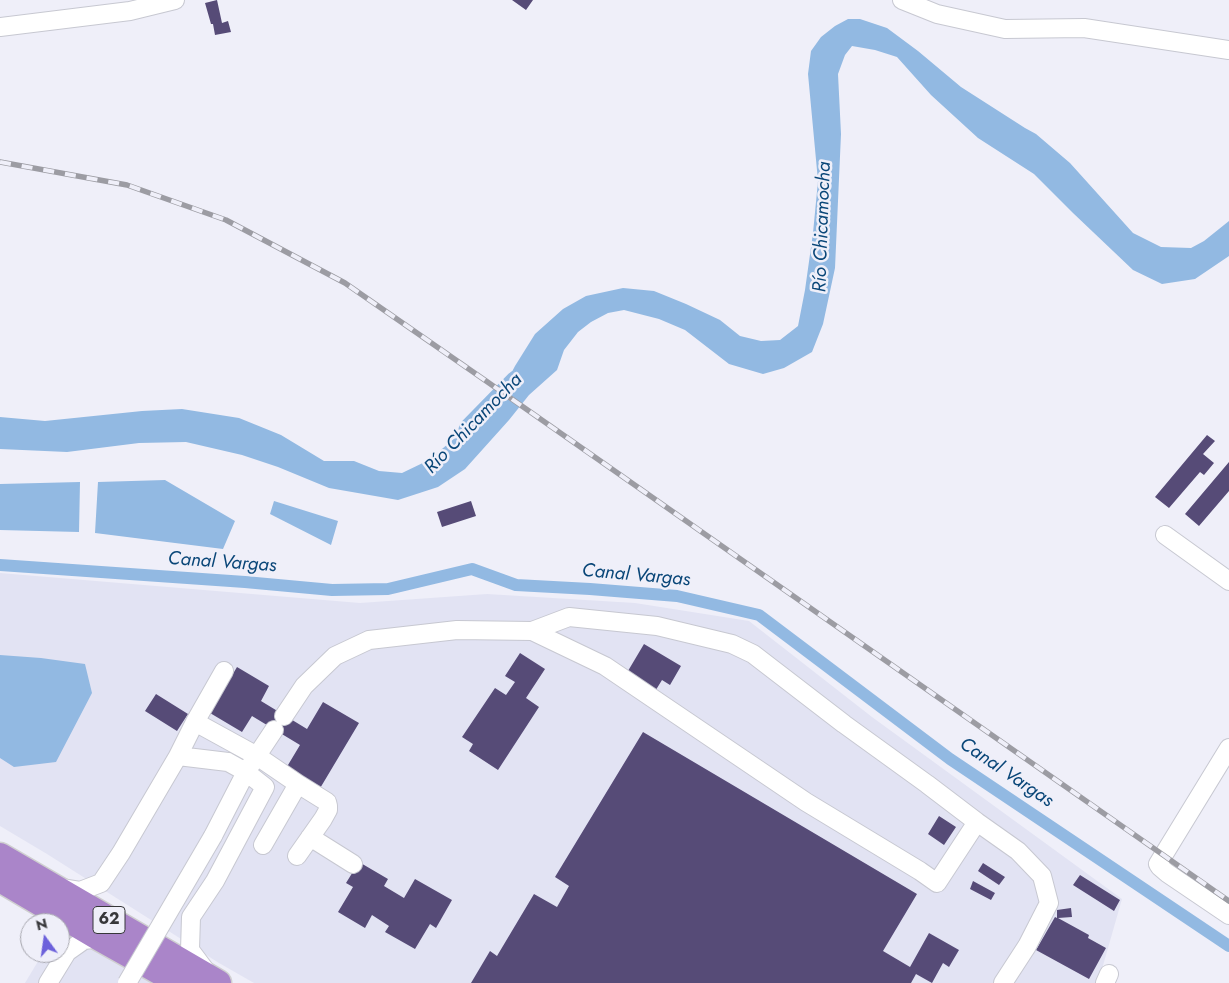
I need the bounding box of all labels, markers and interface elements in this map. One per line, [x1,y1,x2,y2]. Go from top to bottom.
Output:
water label: Río Chicamocha [809,161,837,293]
water label: Río Chicamocha [420,369,528,479]
water label: Canal Vargas [167,548,277,578]
water label: Canal Vargas [581,560,691,592]
water label: Canal Vargas [955,733,1057,813]
road number: 62 [93,906,125,934]
north arrow [20,913,70,963]
text: N [34,913,49,935]

